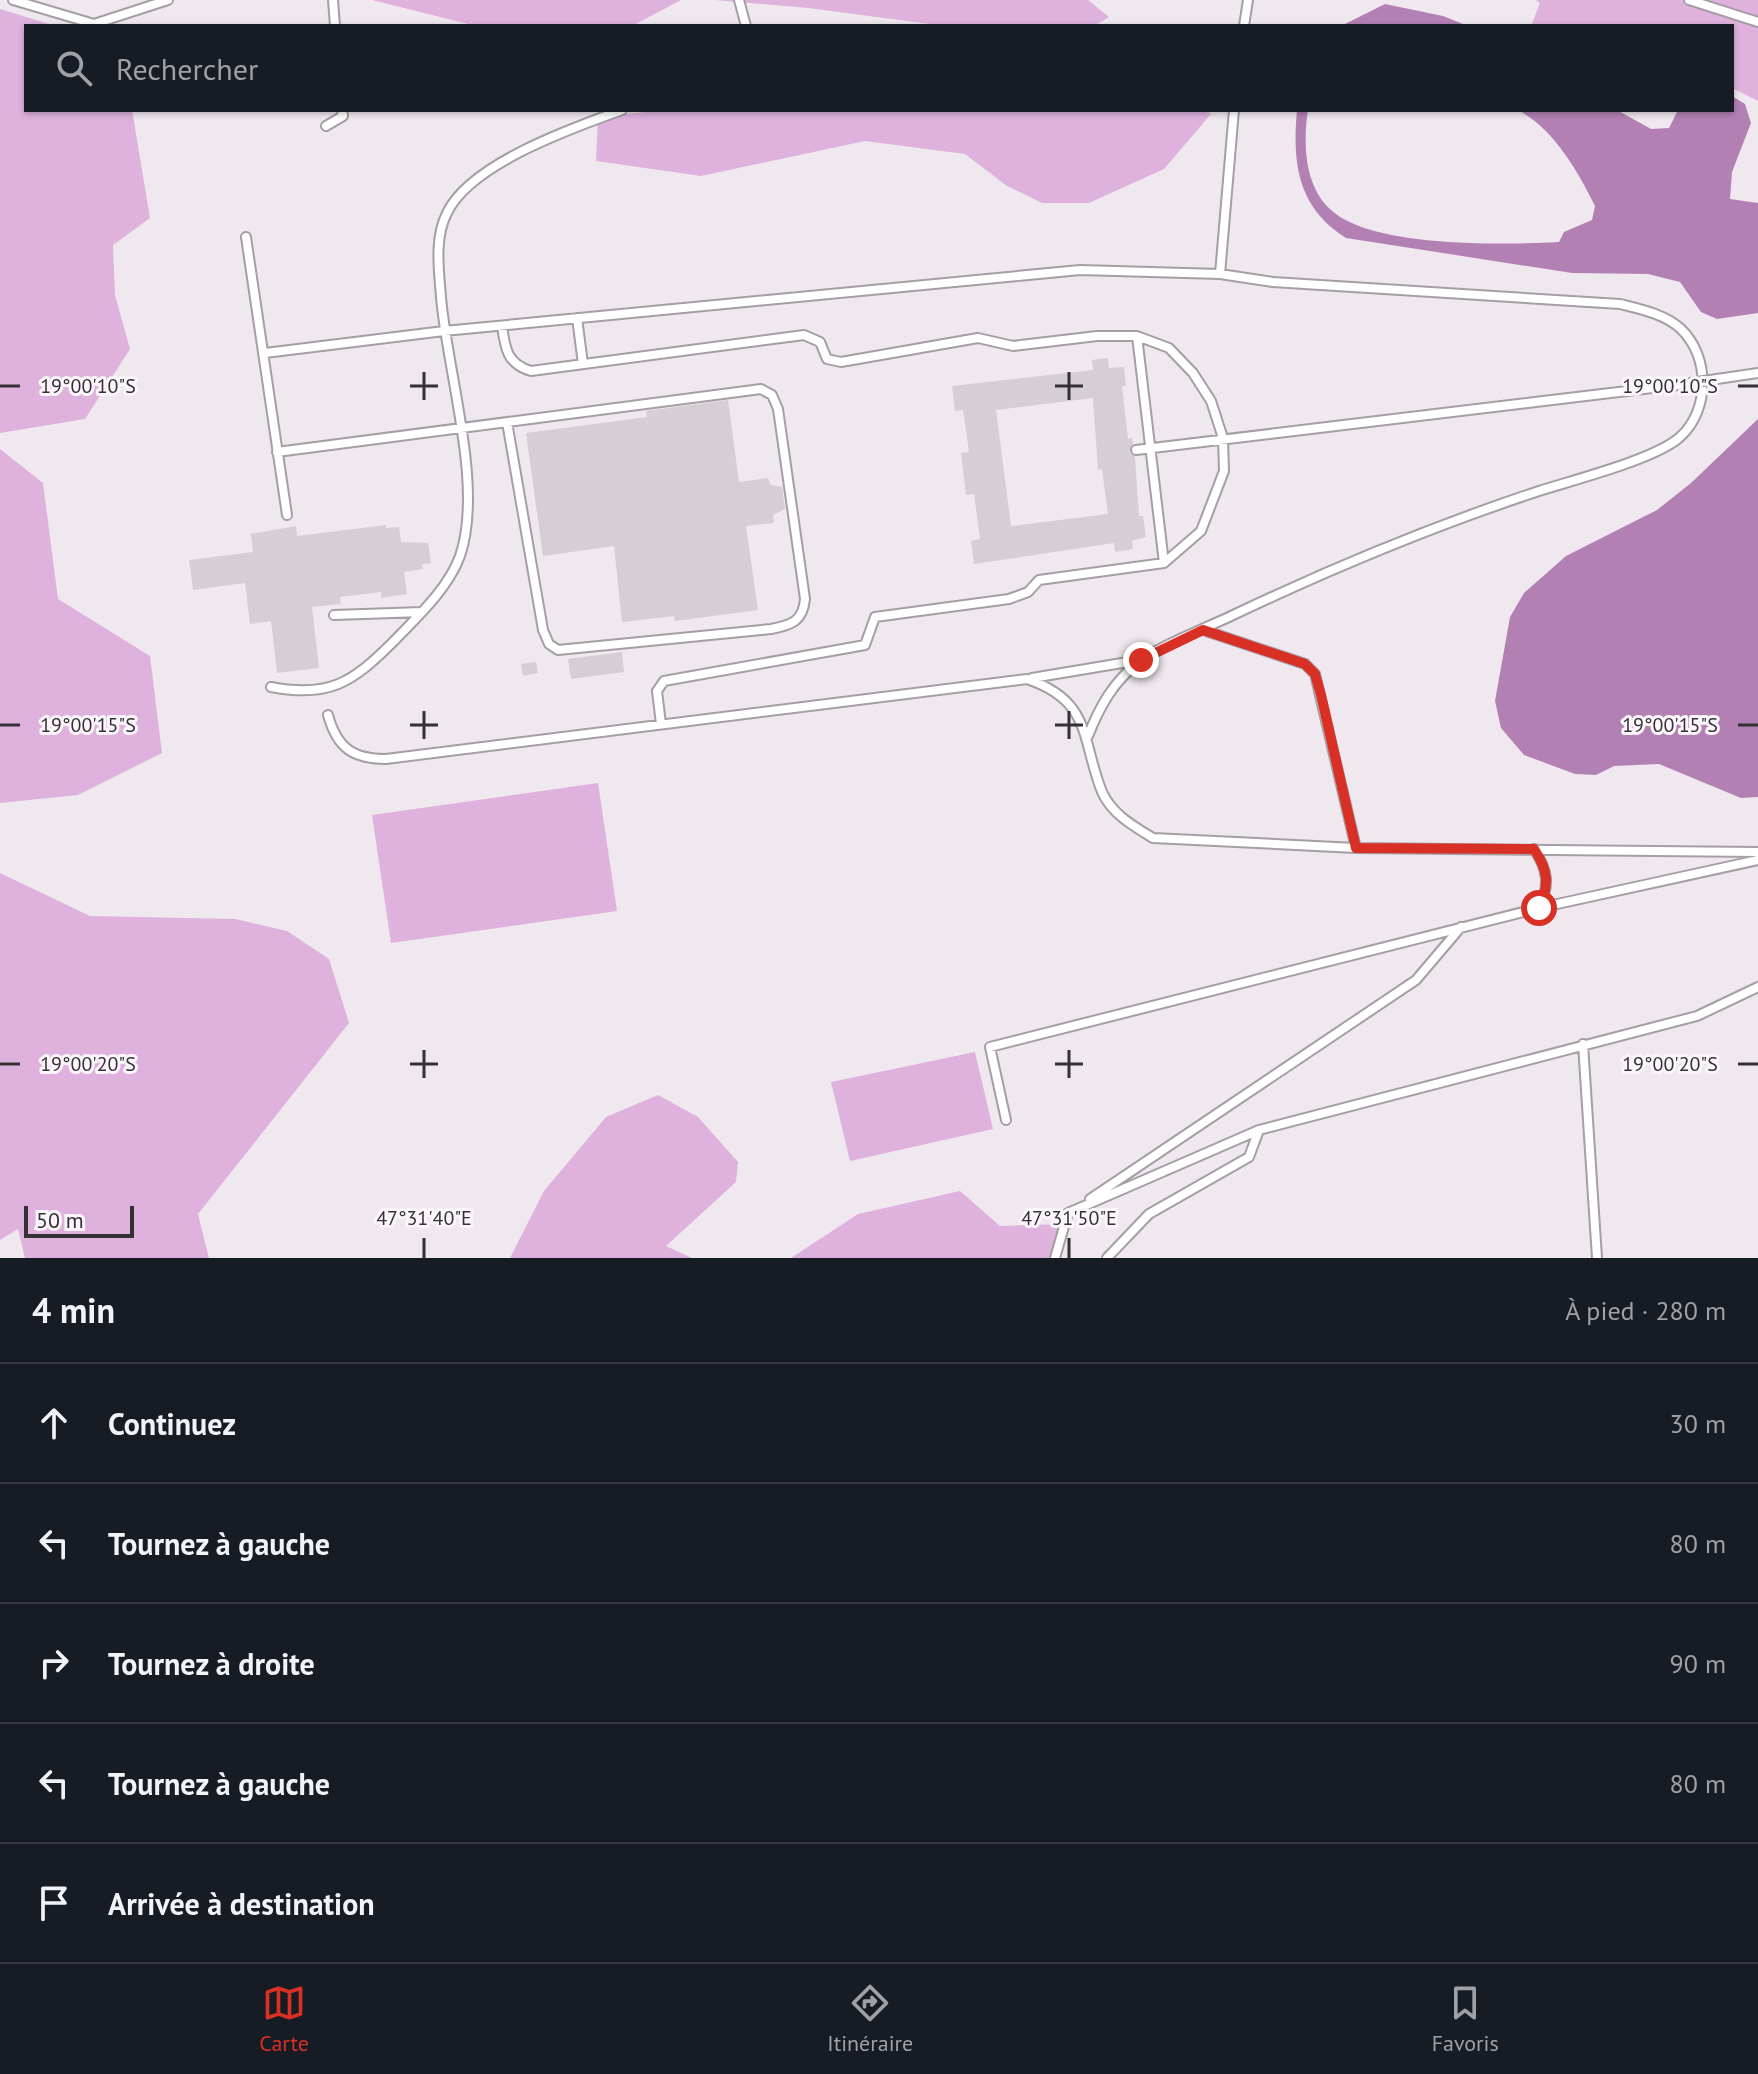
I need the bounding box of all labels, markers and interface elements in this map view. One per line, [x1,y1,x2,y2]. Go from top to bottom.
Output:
search box [24,24,1734,112]
icon: search [52,46,96,90]
text: Rechercher [116,49,258,88]
text: 19°00'10"S [40,373,136,399]
text: 19°00'10"S [1622,373,1718,399]
route end [1123,642,1159,678]
text: 19°00'15"S [40,712,136,738]
text: 19°00'15"S [1622,712,1718,738]
route start [1521,890,1557,926]
text: 19°00'20"S [40,1051,136,1077]
text: 19°00'20"S [1622,1051,1718,1077]
scale bar [24,1202,134,1238]
text: 47°31'40"E [376,1205,472,1231]
text: 47°31'50"E [1021,1205,1117,1231]
text: 50 m [36,1206,84,1234]
text: 4 min [32,1288,115,1332]
text: À pied · 280 m [1565,1294,1726,1327]
icon: ahead [32,1401,76,1445]
text: Continuez [108,1404,236,1443]
text: 30 m [1670,1407,1726,1440]
icon: left [32,1521,76,1565]
text: Tournez à gauche [108,1524,330,1563]
text: 80 m [1670,1527,1726,1560]
icon: right [32,1641,76,1685]
text: Tournez à droite [108,1644,315,1683]
text: 90 m [1670,1647,1726,1680]
icon: left [32,1761,76,1805]
text: Tournez à gauche [108,1764,330,1803]
text: 80 m [1670,1767,1726,1800]
icon: arrive [32,1881,76,1925]
text: Arrivée à destination [108,1884,375,1923]
tab: Carte [259,1981,309,2057]
tab: Itinéraire [827,1981,913,2057]
tab: Favoris [1432,1981,1499,2057]

